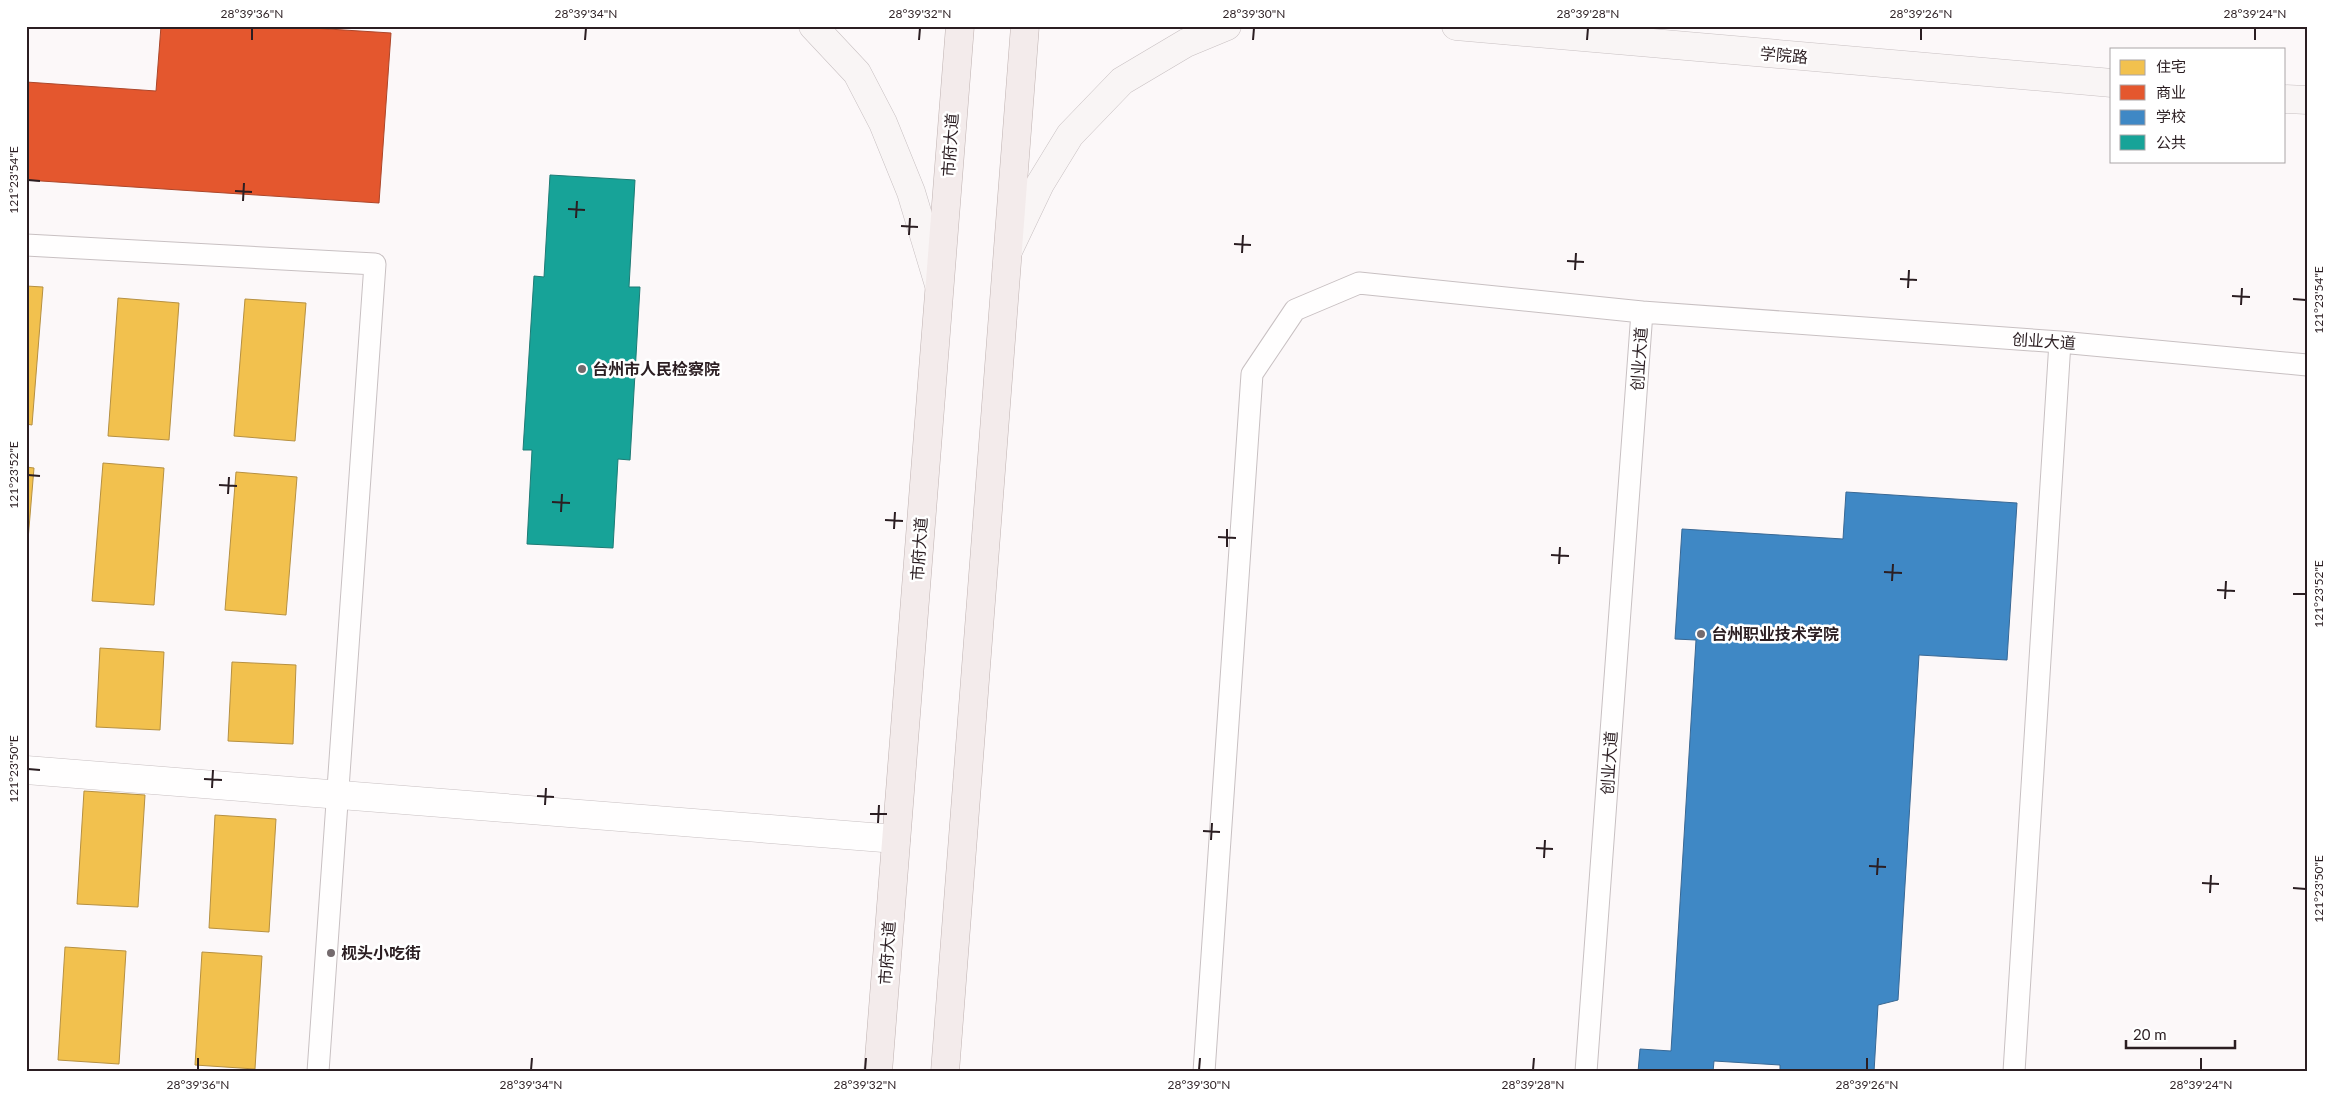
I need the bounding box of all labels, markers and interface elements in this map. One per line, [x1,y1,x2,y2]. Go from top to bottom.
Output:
text: 28°39'36"N [221,6,283,21]
text: 28°39'34"N [555,6,617,21]
text: 28°39'32"N [889,6,951,21]
text: 28°39'30"N [1223,6,1285,21]
text: 28°39'28"N [1557,6,1619,21]
text: 28°39'26"N [1890,6,1952,21]
text: 28°39'24"N [2224,6,2286,21]
street label: 学院路 [1759,43,1809,66]
legend [2110,48,2286,162]
text: 住宅 [2156,57,2186,75]
text: 商业 [2156,83,2186,101]
text: 学校 [2156,107,2186,125]
street label: 市府大道 [938,112,961,178]
text: 公共 [2156,133,2186,151]
text: 121°23'54"E [6,146,21,214]
text: 121°23'54"E [2311,266,2326,334]
street label: 创业大道 [1627,326,1650,392]
street label: 创业大道 [2011,329,2077,352]
place label: 台州市人民检察院 [592,359,720,378]
marker: 台州市人民检察院 [576,363,588,375]
text: 121°23'52"E [6,441,21,509]
street label: 市府大道 [907,516,930,582]
text: 121°23'52"E [2311,560,2326,628]
place label: 台州职业技术学院 [1711,624,1839,643]
marker: 台州职业技术学院 [1695,628,1707,640]
street label: 创业大道 [1597,730,1620,796]
text: 121°23'50"E [6,735,21,803]
text: 121°23'50"E [2311,855,2326,923]
street label: 市府大道 [875,920,898,986]
place label: 枧头小吃街 [341,943,421,962]
marker: 枧头小吃街 [325,947,337,959]
scale bar [2126,1018,2234,1050]
text: 20 m [2133,1025,2167,1043]
text: 28°39'36"N [167,1077,229,1092]
text: 28°39'34"N [500,1077,562,1092]
text: 28°39'32"N [834,1077,896,1092]
text: 28°39'30"N [1168,1077,1230,1092]
text: 28°39'28"N [1502,1077,1564,1092]
text: 28°39'26"N [1836,1077,1898,1092]
text: 28°39'24"N [2170,1077,2232,1092]

